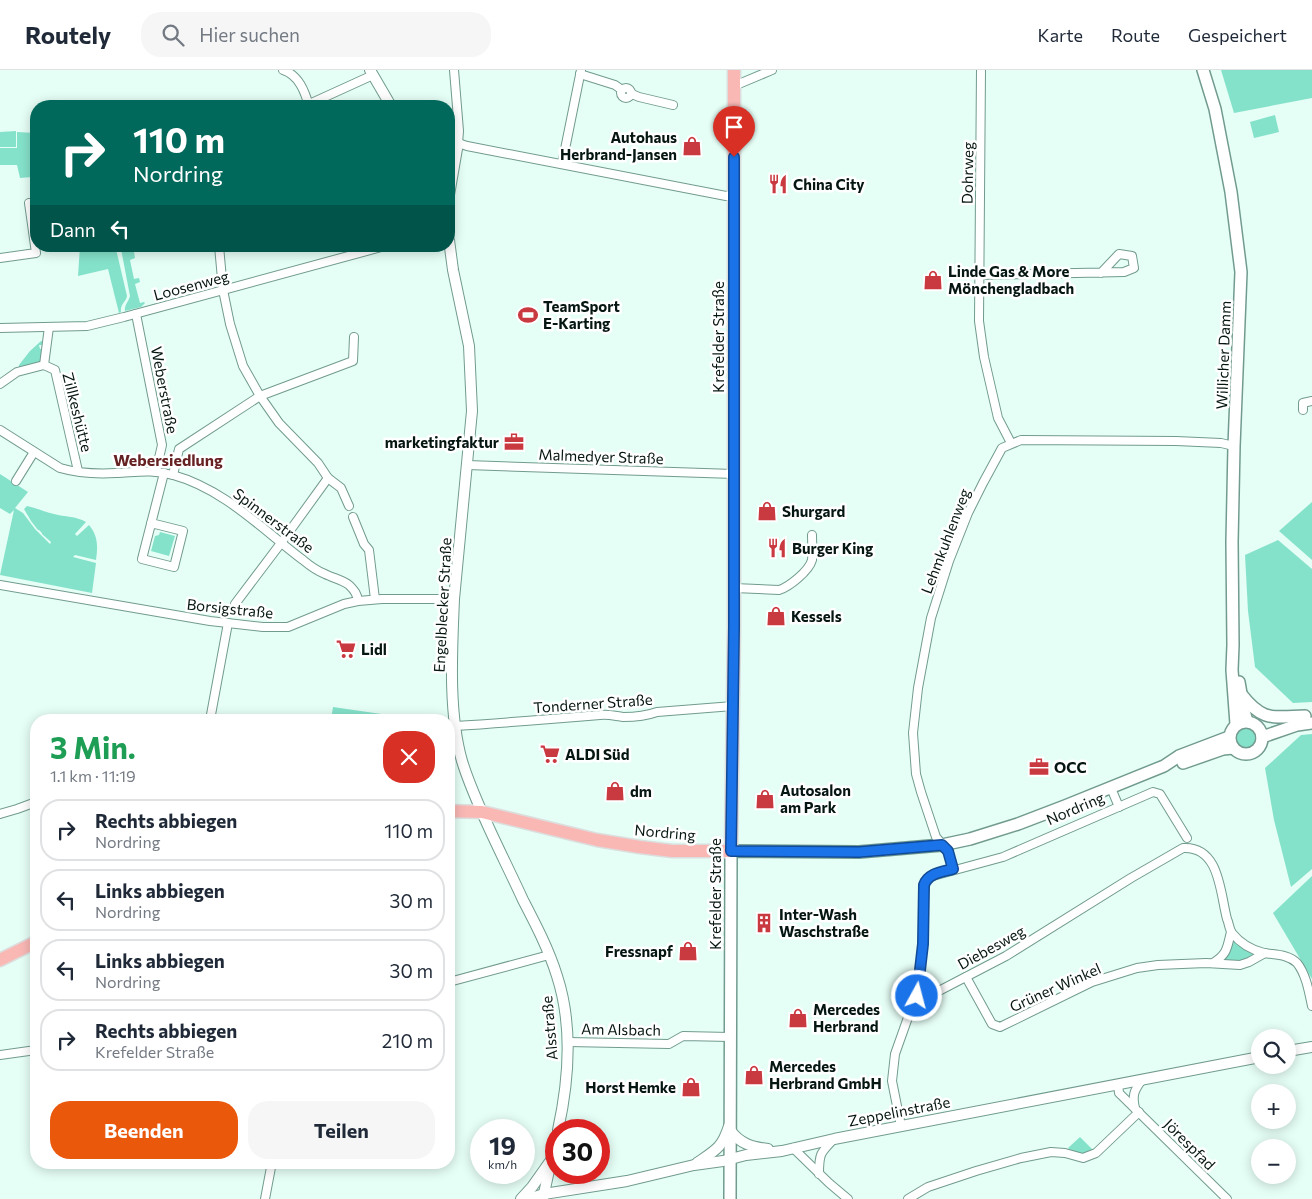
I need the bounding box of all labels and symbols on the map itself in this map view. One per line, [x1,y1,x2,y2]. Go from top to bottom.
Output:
pin [713,106,755,157]
place label: Autohaus Herbrand-Jansen [560,128,677,163]
shop icon: Autohaus Herbrand-Jansen [681,135,703,157]
street label: Dohrweg [957,142,977,204]
restaurant icon: China City [767,173,789,195]
place label: China City [793,175,865,193]
place label: Linde Gas & More Mönchengladbach [948,262,1074,297]
street label: Loosenweg [151,266,231,304]
shop icon: Linde Gas & More Mönchengladbach [922,269,944,291]
street label: Krefelder Straße [709,281,727,393]
place label: TeamSport E-Karting [543,297,620,332]
street label: Willicher Damm [1212,300,1234,410]
sports icon: TeamSport E-Karting [517,304,539,326]
street label: Weberstraße [148,345,182,435]
street label: Zillkeshütte [59,370,97,454]
office icon: marketingfaktur [503,431,525,453]
place label: marketingfaktur [385,433,499,451]
street label: Malmedyer Straße [538,445,664,467]
district label: Webersiedlung [113,450,223,469]
street label: Spinnerstraße [230,484,318,556]
street label: Lehmkuhlenweg [917,486,973,596]
shop icon: Shurgard [756,500,778,522]
place label: Shurgard [782,502,845,520]
street label: Engelblecker Straße [429,537,455,673]
restaurant icon: Burger King [766,537,788,559]
place label: Burger King [792,539,873,557]
street label: Borsigstraße [186,595,274,621]
shop icon: Kessels [765,605,787,627]
place label: Kessels [791,607,842,625]
supermarket icon: Lidl [335,638,357,660]
place label: Lidl [361,640,387,658]
street label: Tonderner Straße [533,690,653,716]
supermarket icon: ALDI Süd [539,743,561,765]
place label: ALDI Süd [565,745,629,763]
office icon: OCC [1028,756,1050,778]
place label: OCC [1054,758,1087,776]
shop icon: dm [604,780,626,802]
place label: Autosalon am Park [780,781,851,816]
place label: dm [630,782,652,800]
shop icon: Autosalon am Park [754,788,776,810]
street label: Nordring [1043,788,1107,828]
street label: Nordring [634,820,696,844]
street label: Krefelder Straße [706,838,724,950]
place label: Inter-Wash Waschstraße [779,905,869,940]
building icon: Inter-Wash Waschstraße [753,912,775,934]
street label: Diebesweg [954,921,1028,973]
shop icon: Fressnapf [677,940,699,962]
place label: Fressnapf [605,942,674,960]
street label: Grüner Winkel [1007,959,1103,1015]
position arrow [890,969,942,1021]
street label: Alsstraße [537,995,561,1061]
place label: Mercedes Herbrand [813,1000,880,1035]
shop icon: Mercedes Herbrand [787,1007,809,1029]
street label: Am Alsbach [581,1019,661,1039]
place label: Mercedes Herbrand GmbH [769,1057,882,1092]
shop icon: Mercedes Herbrand GmbH [743,1064,765,1086]
shop icon: Horst Hemke [680,1076,702,1098]
place label: Horst Hemke [585,1078,676,1096]
street label: Zeppelinstraße [846,1092,952,1130]
street label: Jörespfad [1161,1115,1219,1173]
speed limit sign: 30 [545,1119,610,1184]

